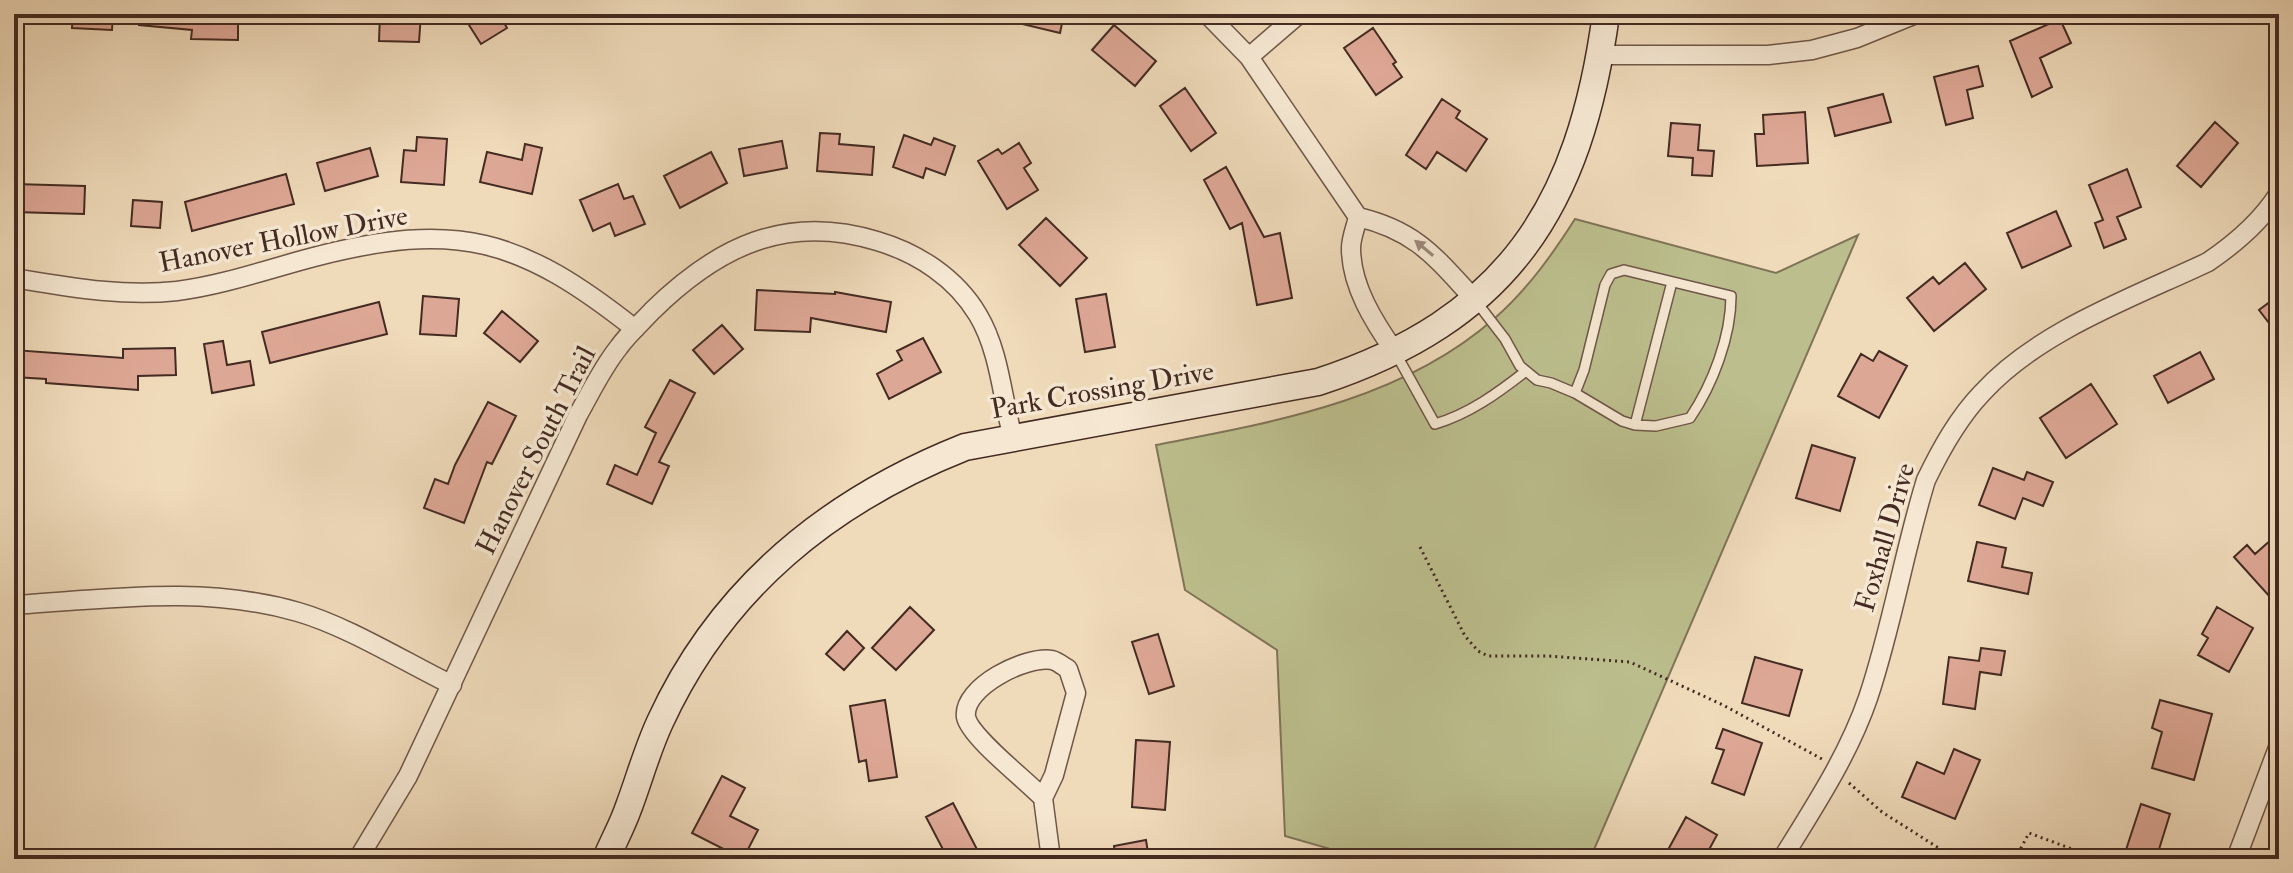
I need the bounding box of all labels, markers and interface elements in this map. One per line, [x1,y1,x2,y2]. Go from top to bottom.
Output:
street label: Hanover Hollow Drive [156,198,411,281]
one-way arrow [1414,240,1434,257]
street label: Hanover South Trail [469,341,604,561]
street label: Park Crossing Drive [988,354,1217,427]
street label: Foxhall Drive [1848,459,1923,616]

